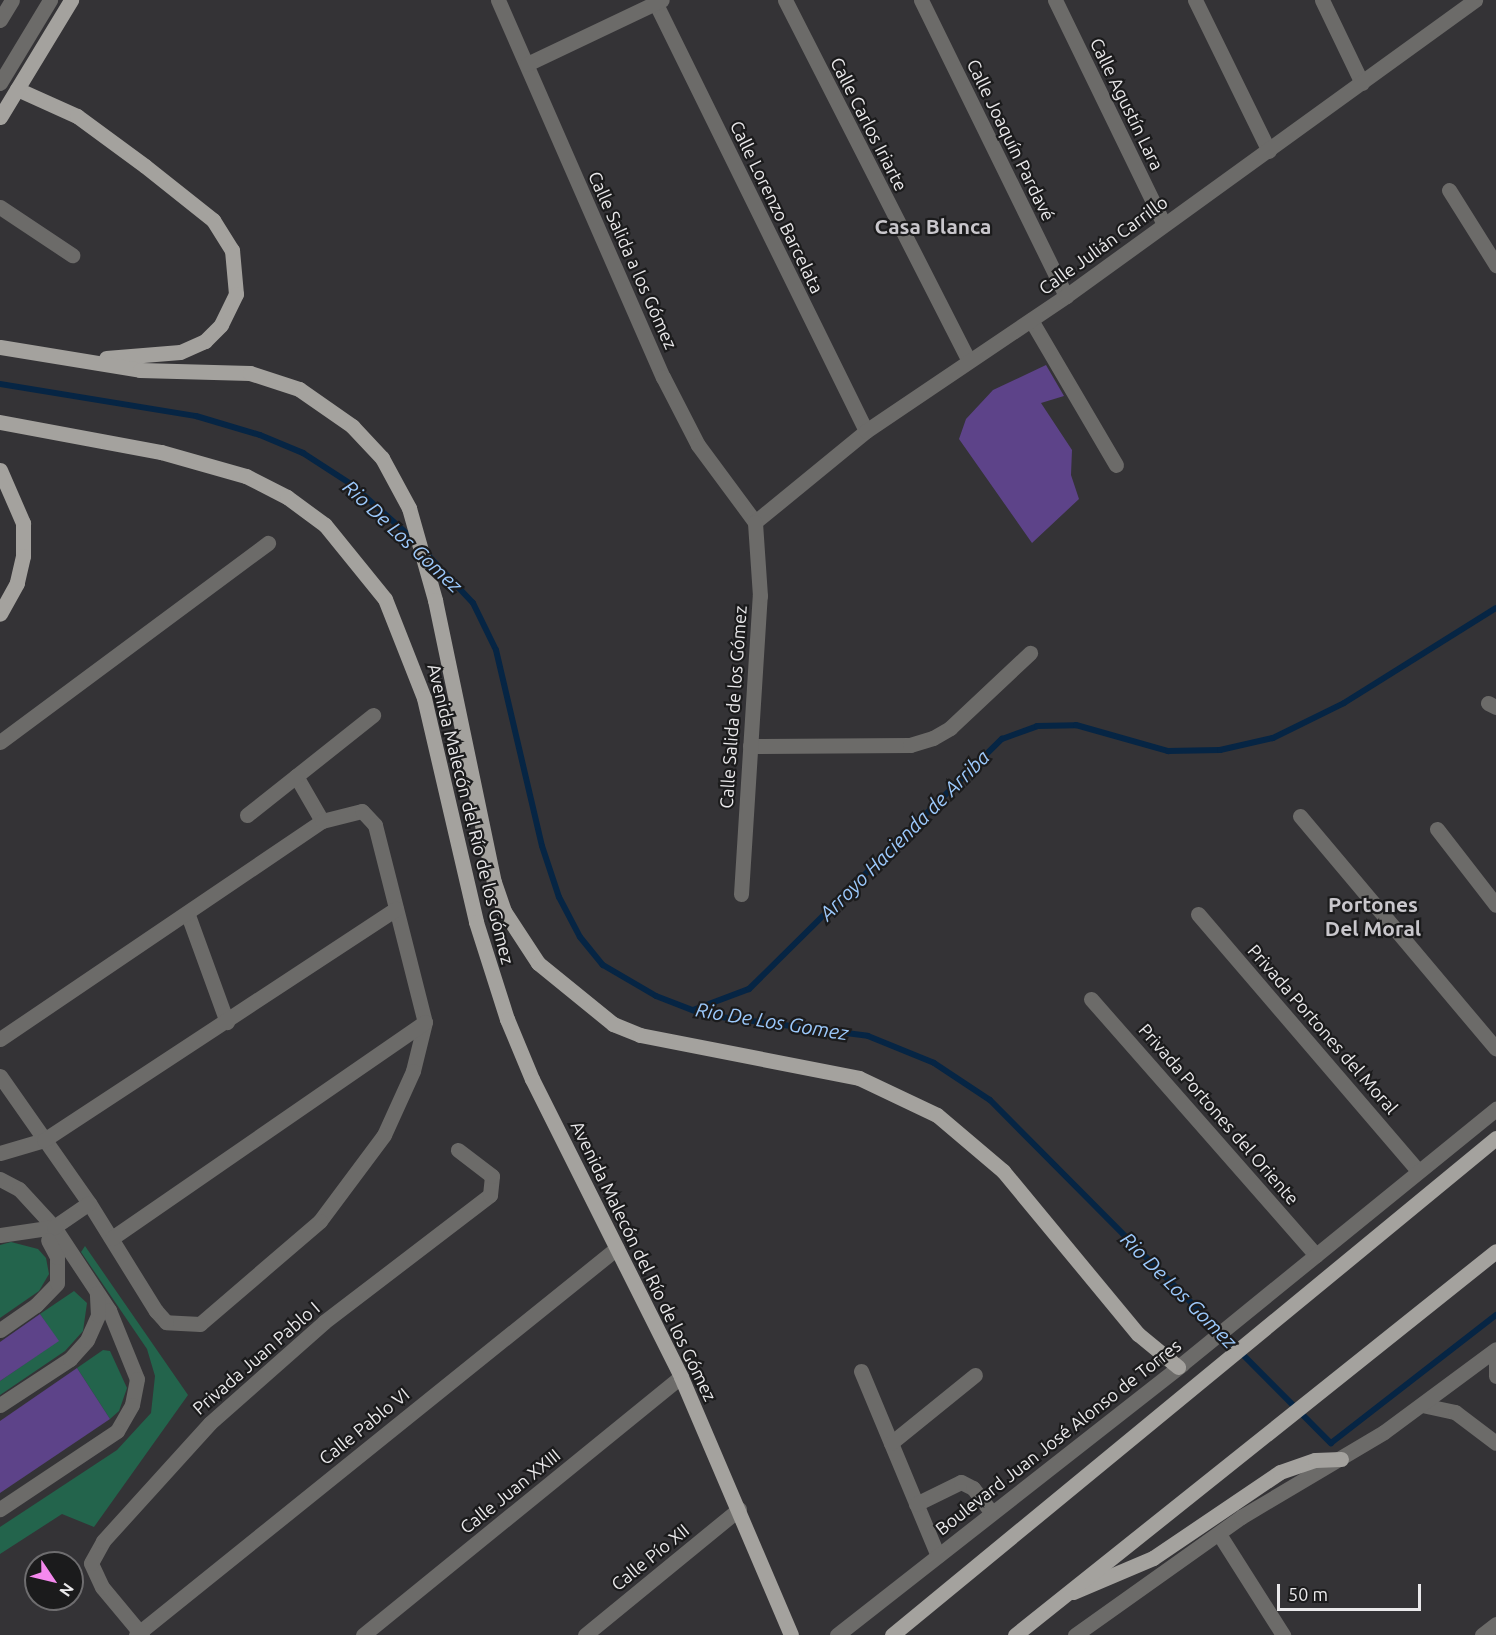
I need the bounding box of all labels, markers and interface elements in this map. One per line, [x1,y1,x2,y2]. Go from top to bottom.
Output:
street label: Calle Agustín Lara [1086,34,1168,174]
street label: Calle Carlos Iriarte [826,54,912,194]
street label: Calle Joaquín Pardavé [962,56,1060,224]
street label: Calle Lorenzo Barcelata [726,117,828,297]
street label: Calle Salida a los Gómez [584,168,682,352]
street label: Calle Julián Carrillo [1034,191,1172,299]
district label: Casa Blanca [875,213,991,239]
water label: Rio De Los Gomez [339,475,467,597]
street label: Calle Salida de los Gómez [715,605,751,809]
street label: Avenida Malecón del Río de los Gómez [423,661,519,967]
water label: Arroyo Hacienda de Arriba [814,745,994,925]
district label: Portones Del Moral [1325,891,1421,941]
street label: Privada Portones del Moral [1243,940,1403,1118]
water label: Rio De Los Gomez [694,997,850,1045]
street label: Privada Portones del Oriente [1134,1019,1304,1209]
street label: Avenida Malecón del Río de los Gómez [567,1117,721,1405]
water label: Rio De Los Gomez [1116,1227,1242,1353]
street label: Privada Juan Pablo I [188,1297,324,1419]
street label: Boulevard Juan José Alonso de Torres [931,1334,1185,1540]
street label: Calle Pablo VI [315,1383,413,1469]
street label: Calle Juan XXIII [455,1444,565,1538]
street label: Calle Pío XII [607,1519,693,1595]
north arrow [24,1551,84,1611]
scale bar [1280,1572,1424,1610]
text: N [56,1580,78,1600]
text: 50 m [1288,1584,1328,1604]

